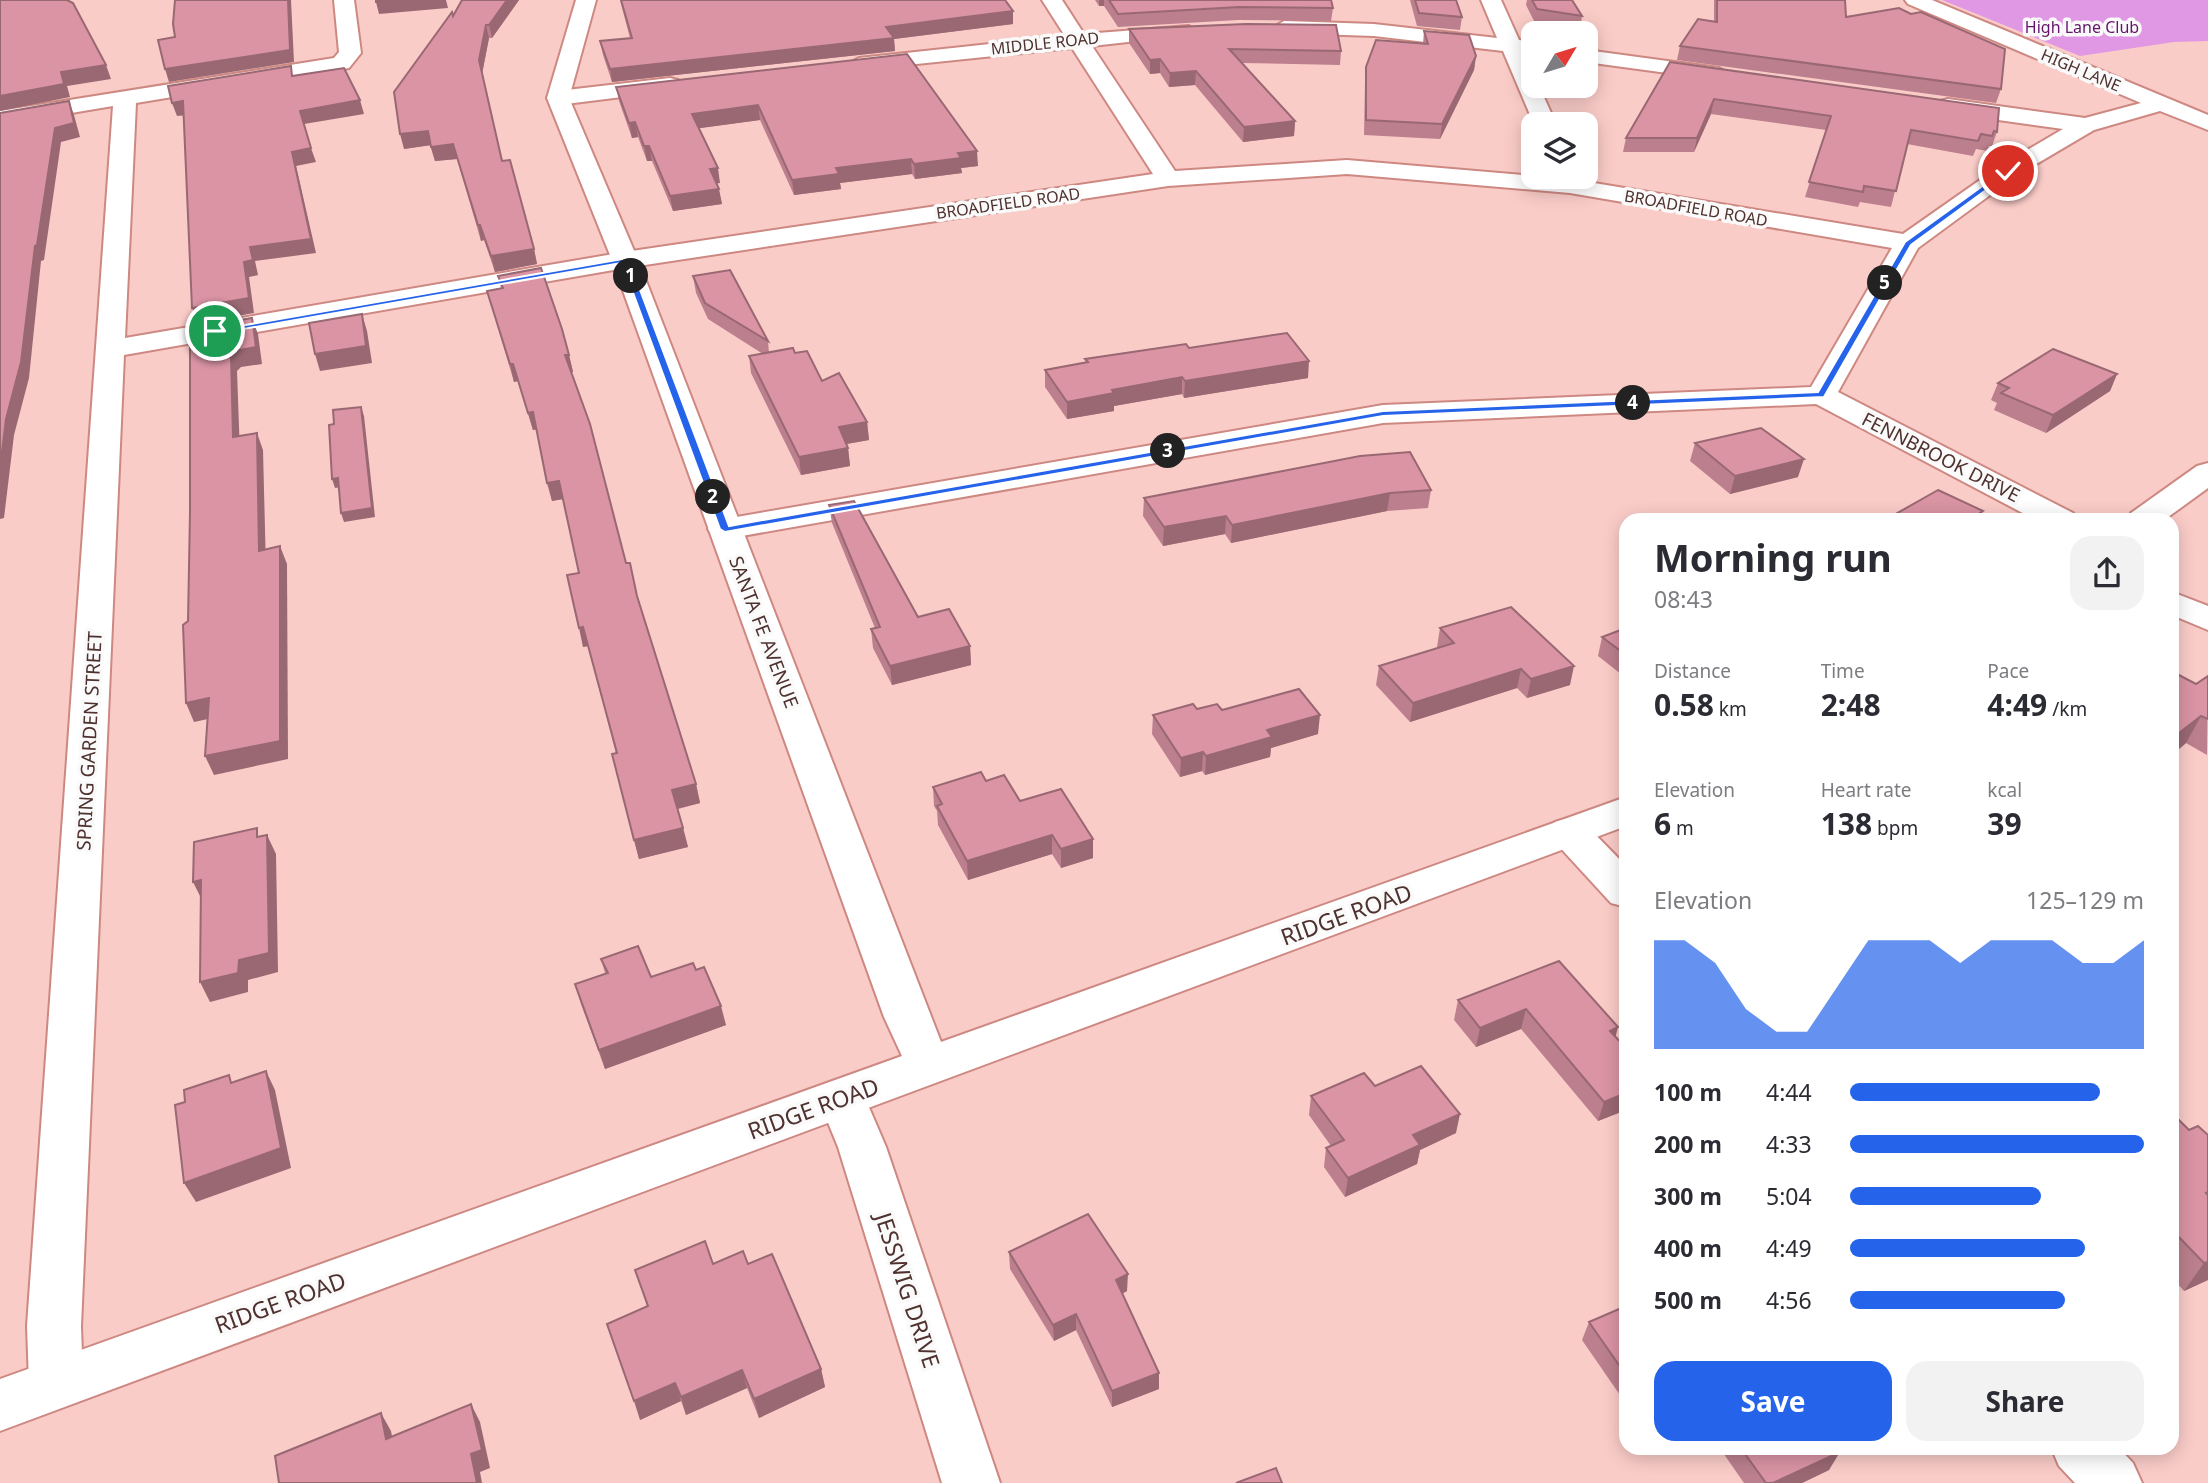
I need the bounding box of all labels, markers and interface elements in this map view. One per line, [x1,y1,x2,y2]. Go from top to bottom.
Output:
park label: High Lane Club [2025,16,2139,38]
north arrow [1521,21,1598,98]
map controls [1521,21,1598,189]
street label: MIDDLE ROAD [990,26,1100,60]
street label: HIGH LANE [2038,43,2124,97]
button: layers [1521,112,1598,189]
pin [1978,141,2038,201]
icon: check [1989,152,2027,190]
street label: BROADFIELD ROAD [935,182,1081,224]
street label: BROADFIELD ROAD [1623,185,1769,231]
pin: 1 [614,258,648,294]
text: 1 [625,262,636,288]
pin: 5 [1868,266,1902,300]
text: 5 [1879,269,1890,295]
pin [185,301,245,361]
icon: arrive [196,312,234,350]
pin: 4 [1616,386,1650,420]
text: 4 [1627,389,1638,415]
street label: FENNBROOK DRIVE [1858,406,2024,508]
pin: 3 [1150,434,1186,468]
text: 3 [1162,437,1173,463]
pin: 2 [696,480,730,514]
text: 2 [707,483,718,509]
text: Morning run [1654,531,1892,583]
button: share [2070,536,2144,610]
street label: SANTA FE AVENUE [723,552,805,712]
text: 08:43 [1654,583,1713,615]
street label: SPRING GARDEN STREET [70,630,108,851]
text: Distance [1654,658,1731,684]
text: Time [1821,658,1865,684]
text: Pace [1987,658,2029,684]
text: 0.58 [1654,684,1714,725]
text: 2:48 [1821,684,1881,725]
text: 4:49 [1987,684,2047,725]
text: km [1714,696,1747,722]
text: /km [2047,696,2087,722]
text: Elevation [1654,777,1735,803]
text: Heart rate [1821,777,1911,803]
text: kcal [1987,777,2022,803]
text: 6 [1654,803,1671,844]
text: 138 [1821,803,1872,844]
text: 39 [1987,803,2022,844]
text: m [1671,815,1694,841]
text: bpm [1872,815,1918,841]
street label: RIDGE ROAD [1276,875,1416,953]
text: Elevation [1654,884,1752,916]
text: 125–129 m [2026,884,2144,916]
street label: RIDGE ROAD [743,1069,883,1147]
text: 100 m [1654,1076,1722,1108]
text: 4:44 [1766,1076,1812,1108]
text: 200 m [1654,1128,1722,1160]
text: 4:33 [1766,1128,1812,1160]
text: 300 m [1654,1180,1722,1212]
text: 5:04 [1766,1180,1812,1212]
street label: JESSWIG DRIVE [867,1206,948,1372]
text: 400 m [1654,1232,1722,1264]
text: 4:49 [1766,1232,1812,1264]
street label: RIDGE ROAD [210,1263,350,1341]
text: 500 m [1654,1284,1722,1316]
text: 4:56 [1766,1284,1812,1316]
button: Save [1654,1361,1892,1441]
button: Share [1906,1361,2144,1441]

